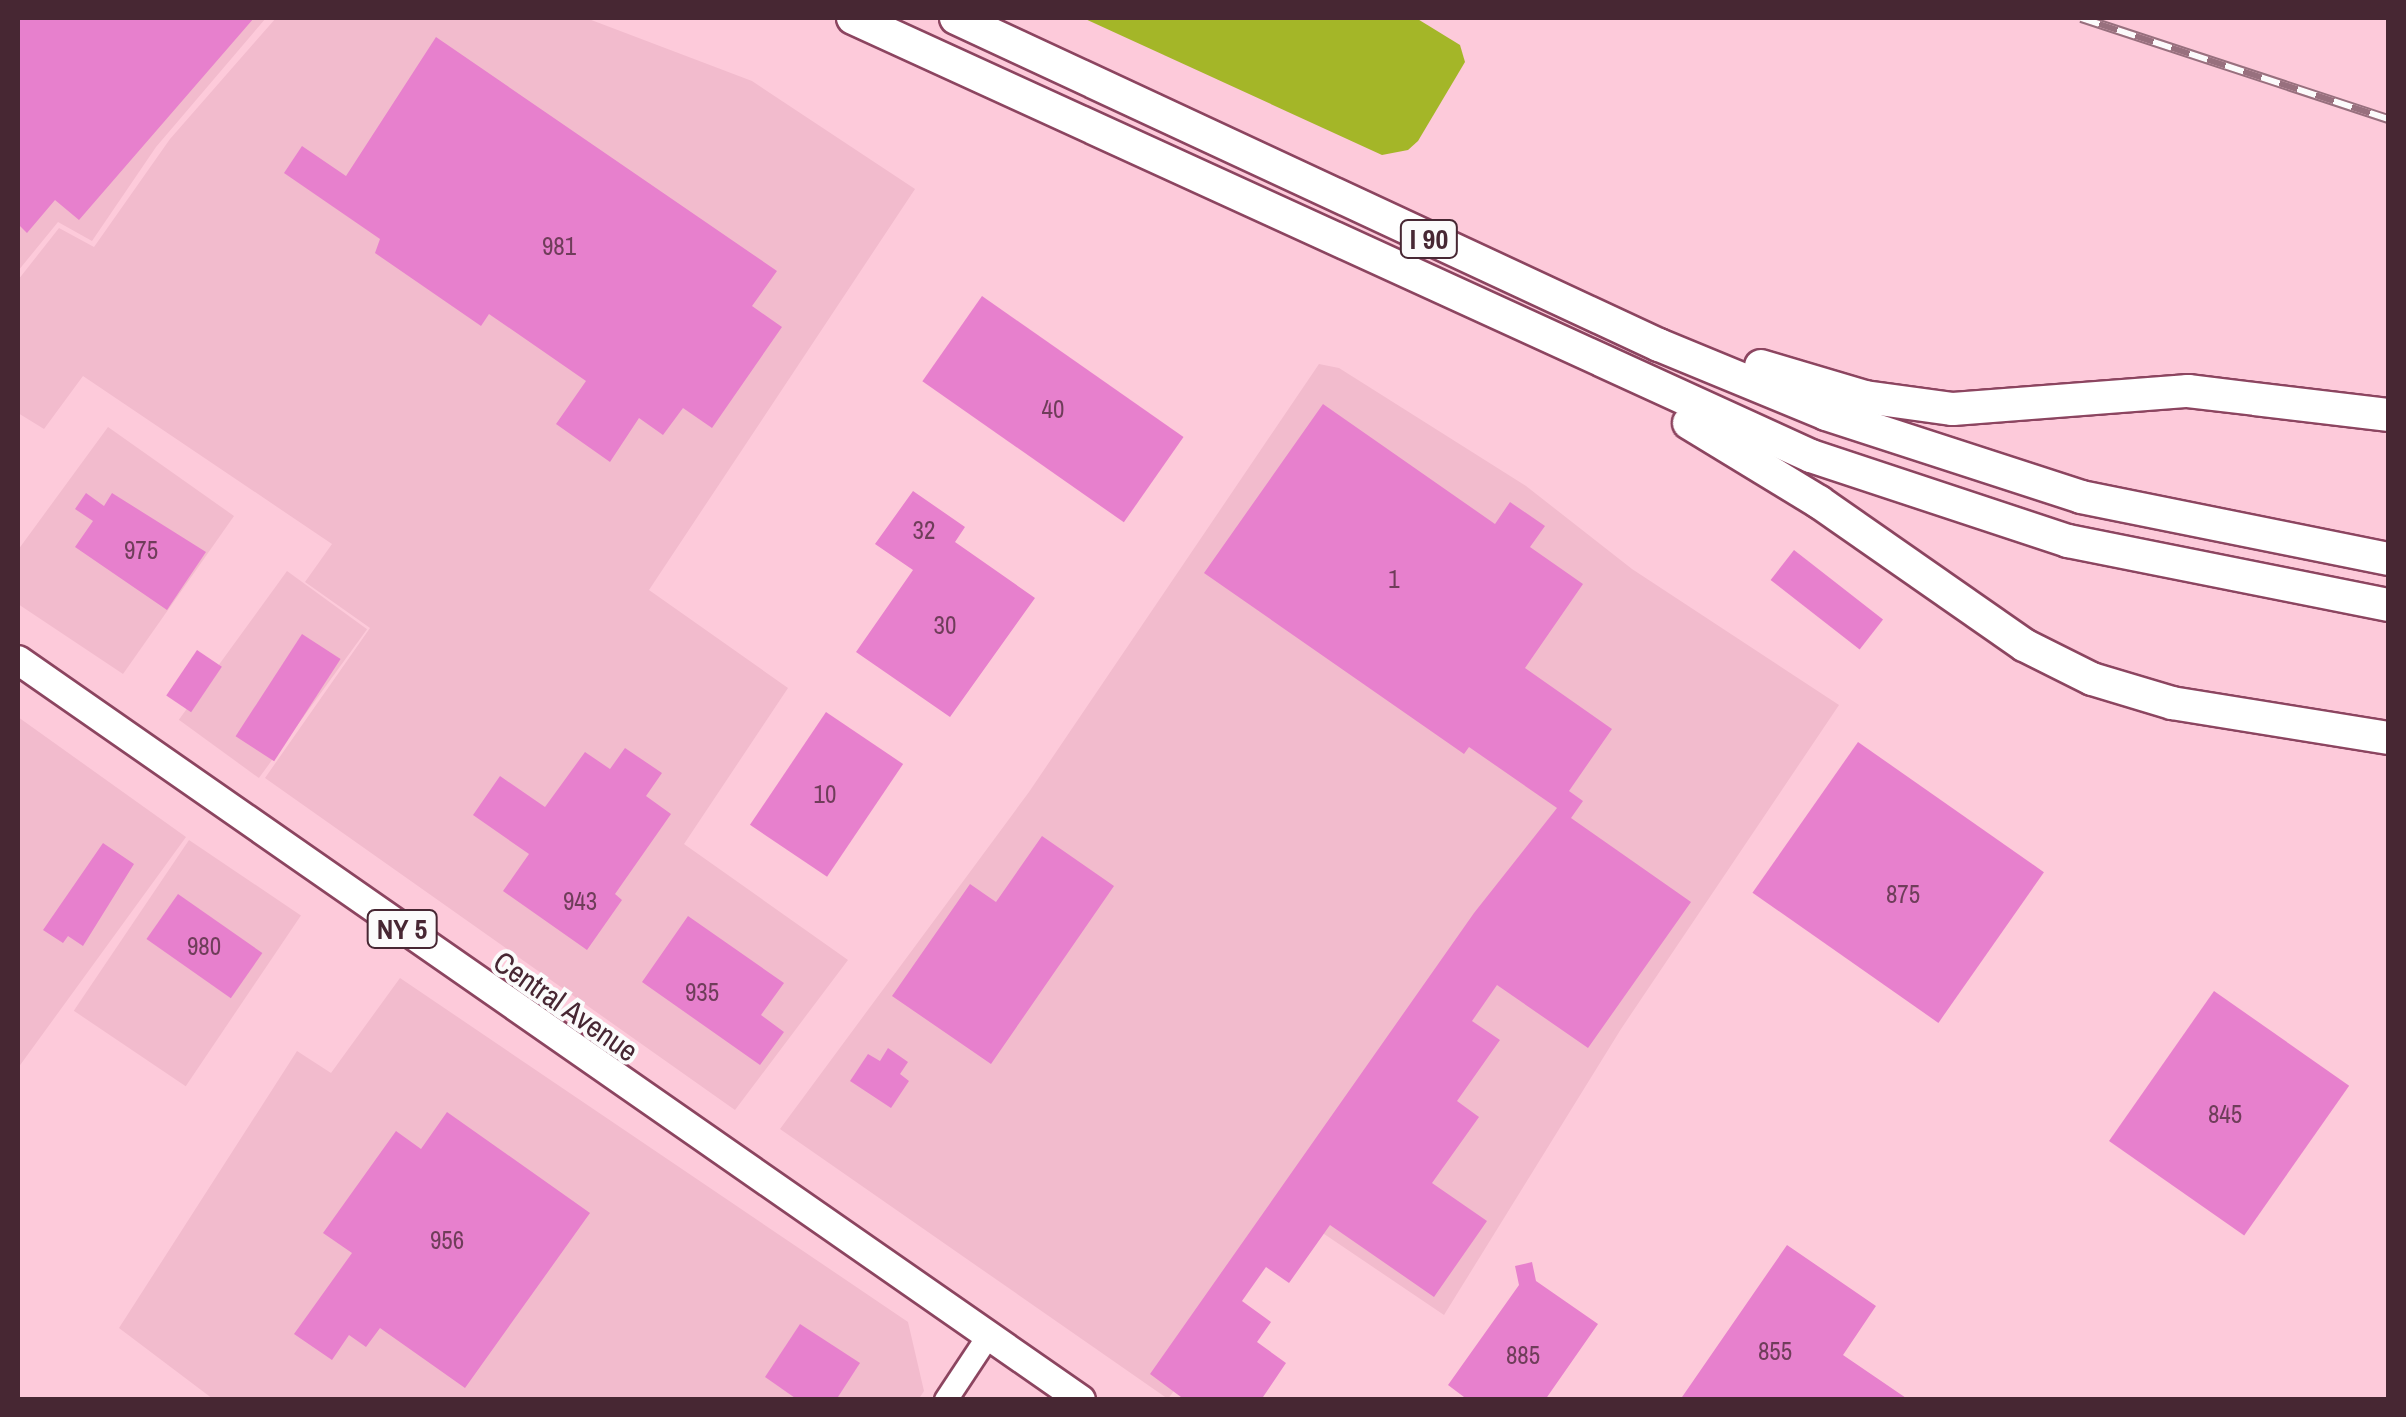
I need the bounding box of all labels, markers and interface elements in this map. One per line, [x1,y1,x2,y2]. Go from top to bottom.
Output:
road number: I 90 [1399,216,1459,262]
house number: 981 [542,231,576,261]
house number: 40 [1042,394,1064,424]
house number: 32 [913,515,935,545]
house number: 975 [124,535,158,565]
house number: 1 [1388,564,1400,594]
house number: 30 [934,610,956,640]
house number: 10 [814,779,836,809]
house number: 875 [1886,879,1920,909]
house number: 943 [563,886,597,916]
road number: NY 5 [364,906,440,952]
house number: 980 [187,931,221,961]
street label: Central Avenue [486,943,646,1069]
house number: 935 [685,977,719,1007]
house number: 845 [2208,1099,2242,1129]
house number: 956 [430,1225,464,1255]
house number: 855 [1758,1336,1792,1366]
house number: 885 [1506,1340,1540,1370]

